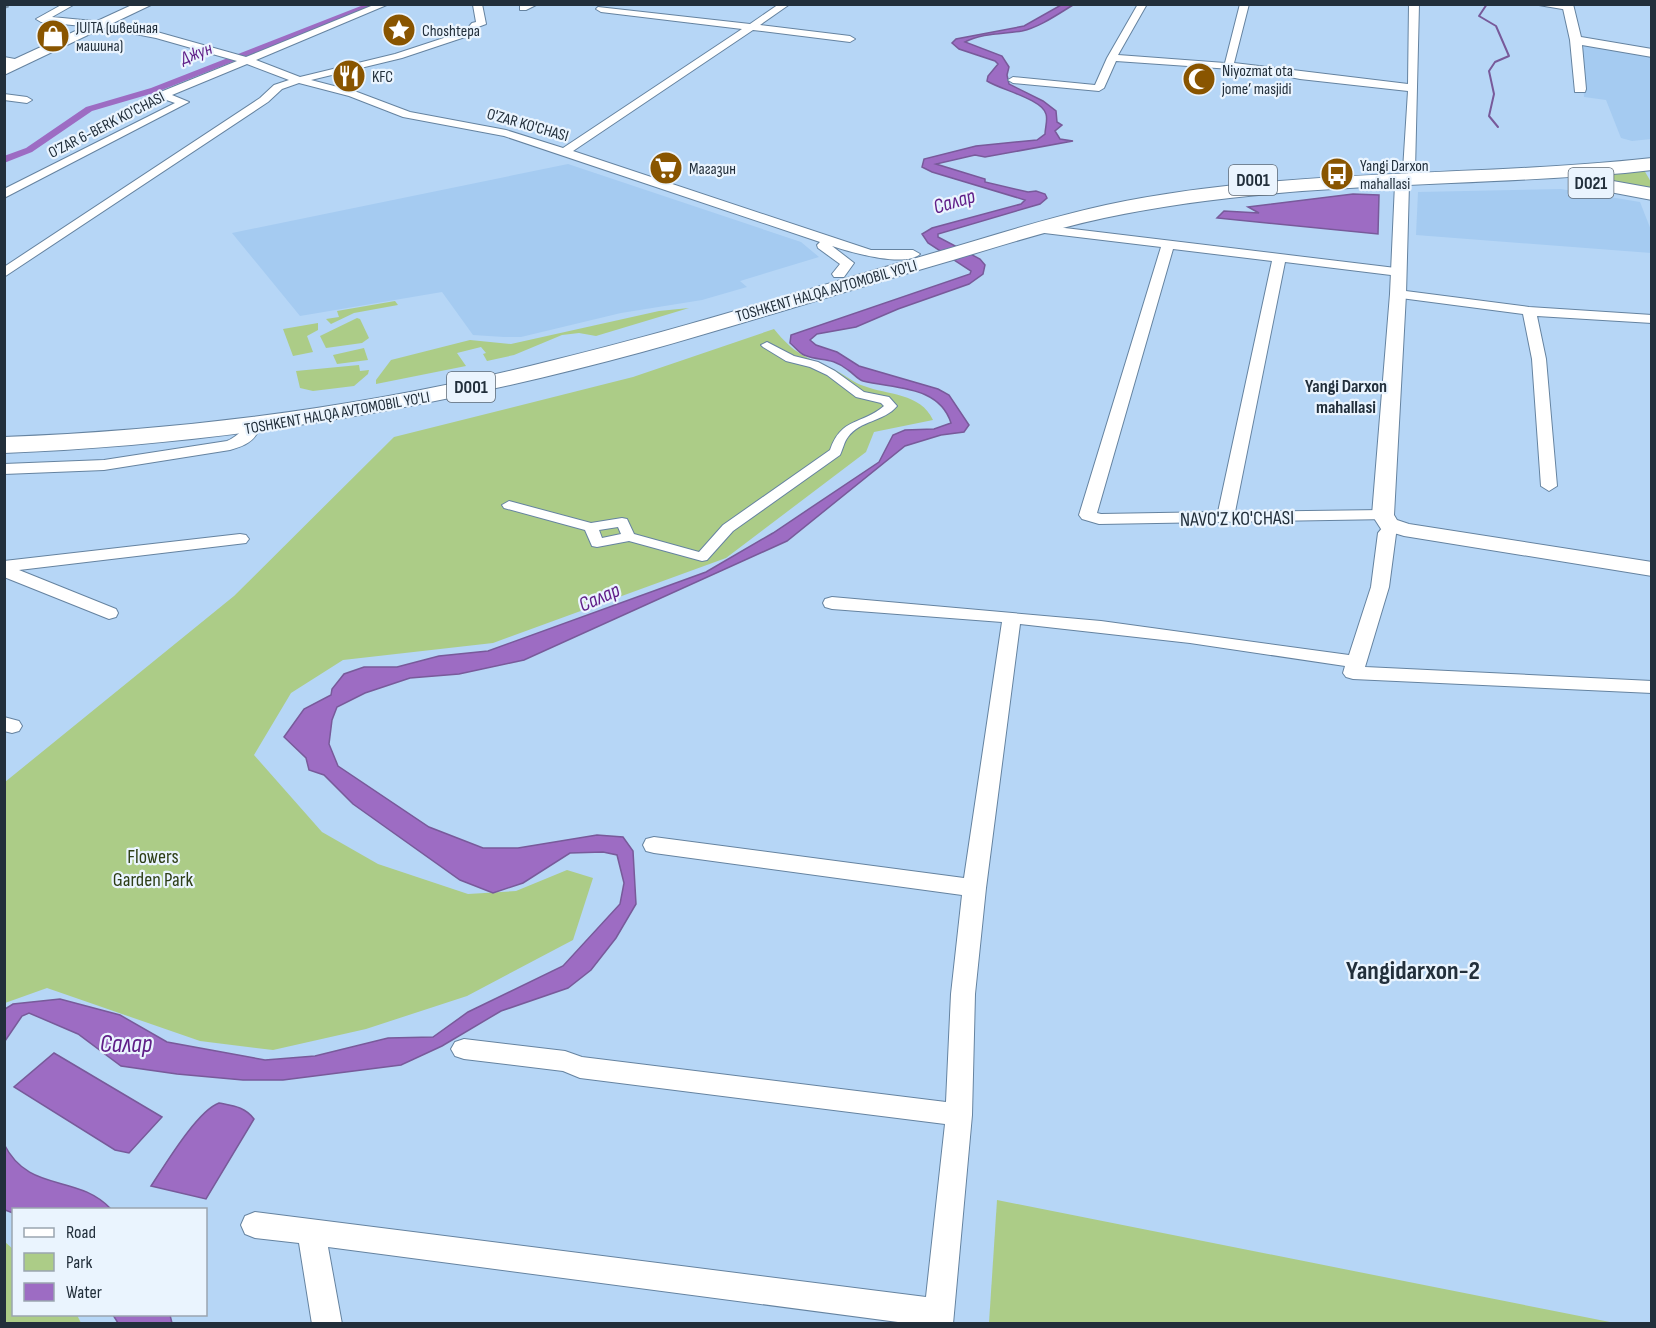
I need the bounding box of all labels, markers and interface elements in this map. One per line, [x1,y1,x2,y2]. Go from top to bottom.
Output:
place icon: Choshtepa [381,12,417,48]
shop icon: JUITA (швейная машина) [35,18,71,54]
place label: JUITA (швейная машина) [75,19,158,56]
place label: Choshtepa [422,22,480,41]
water label: Джун [176,38,216,69]
restaurant icon: KFC [331,58,367,94]
mosque icon: Niyozmat ota jome’ masjidi [1181,61,1217,97]
place label: Niyozmat ota jome’ masjidi [1221,62,1293,99]
place label: KFC [372,68,393,87]
street label: O'ZAR 6-BERK KO'CHASI [45,88,168,163]
street label: O'ZAR KO'CHASI [485,105,571,146]
supermarket icon: Магазин [648,150,684,186]
bus stop icon: Yangi Darxon mahallasi [1319,156,1355,192]
place label: Yangi Darxon mahallasi [1360,157,1429,194]
place label: Магазин [689,160,736,179]
road number: D001 [1229,165,1277,195]
road number: D021 [1568,168,1614,198]
water label: Салар [930,183,979,220]
street label: TOSHKENT HALQA AVTOMOBIL YO'LI [734,256,919,326]
road number: D001 [447,372,495,402]
district label: Yangi Darxon mahallasi [1305,376,1387,418]
street label: TOSHKENT HALQA AVTOMOBIL YO'LI [243,388,431,439]
street label: NAVO'Z KO'CHASI [1180,506,1294,532]
water label: Салар [575,577,624,618]
park label: Flowers Garden Park [113,845,194,892]
district label: Yangidarxon-2 [1346,956,1480,987]
water label: Салар [100,1029,153,1060]
legend [12,1208,207,1316]
text: Road [66,1222,96,1243]
text: Park [66,1252,92,1273]
text: Water [66,1282,102,1303]

